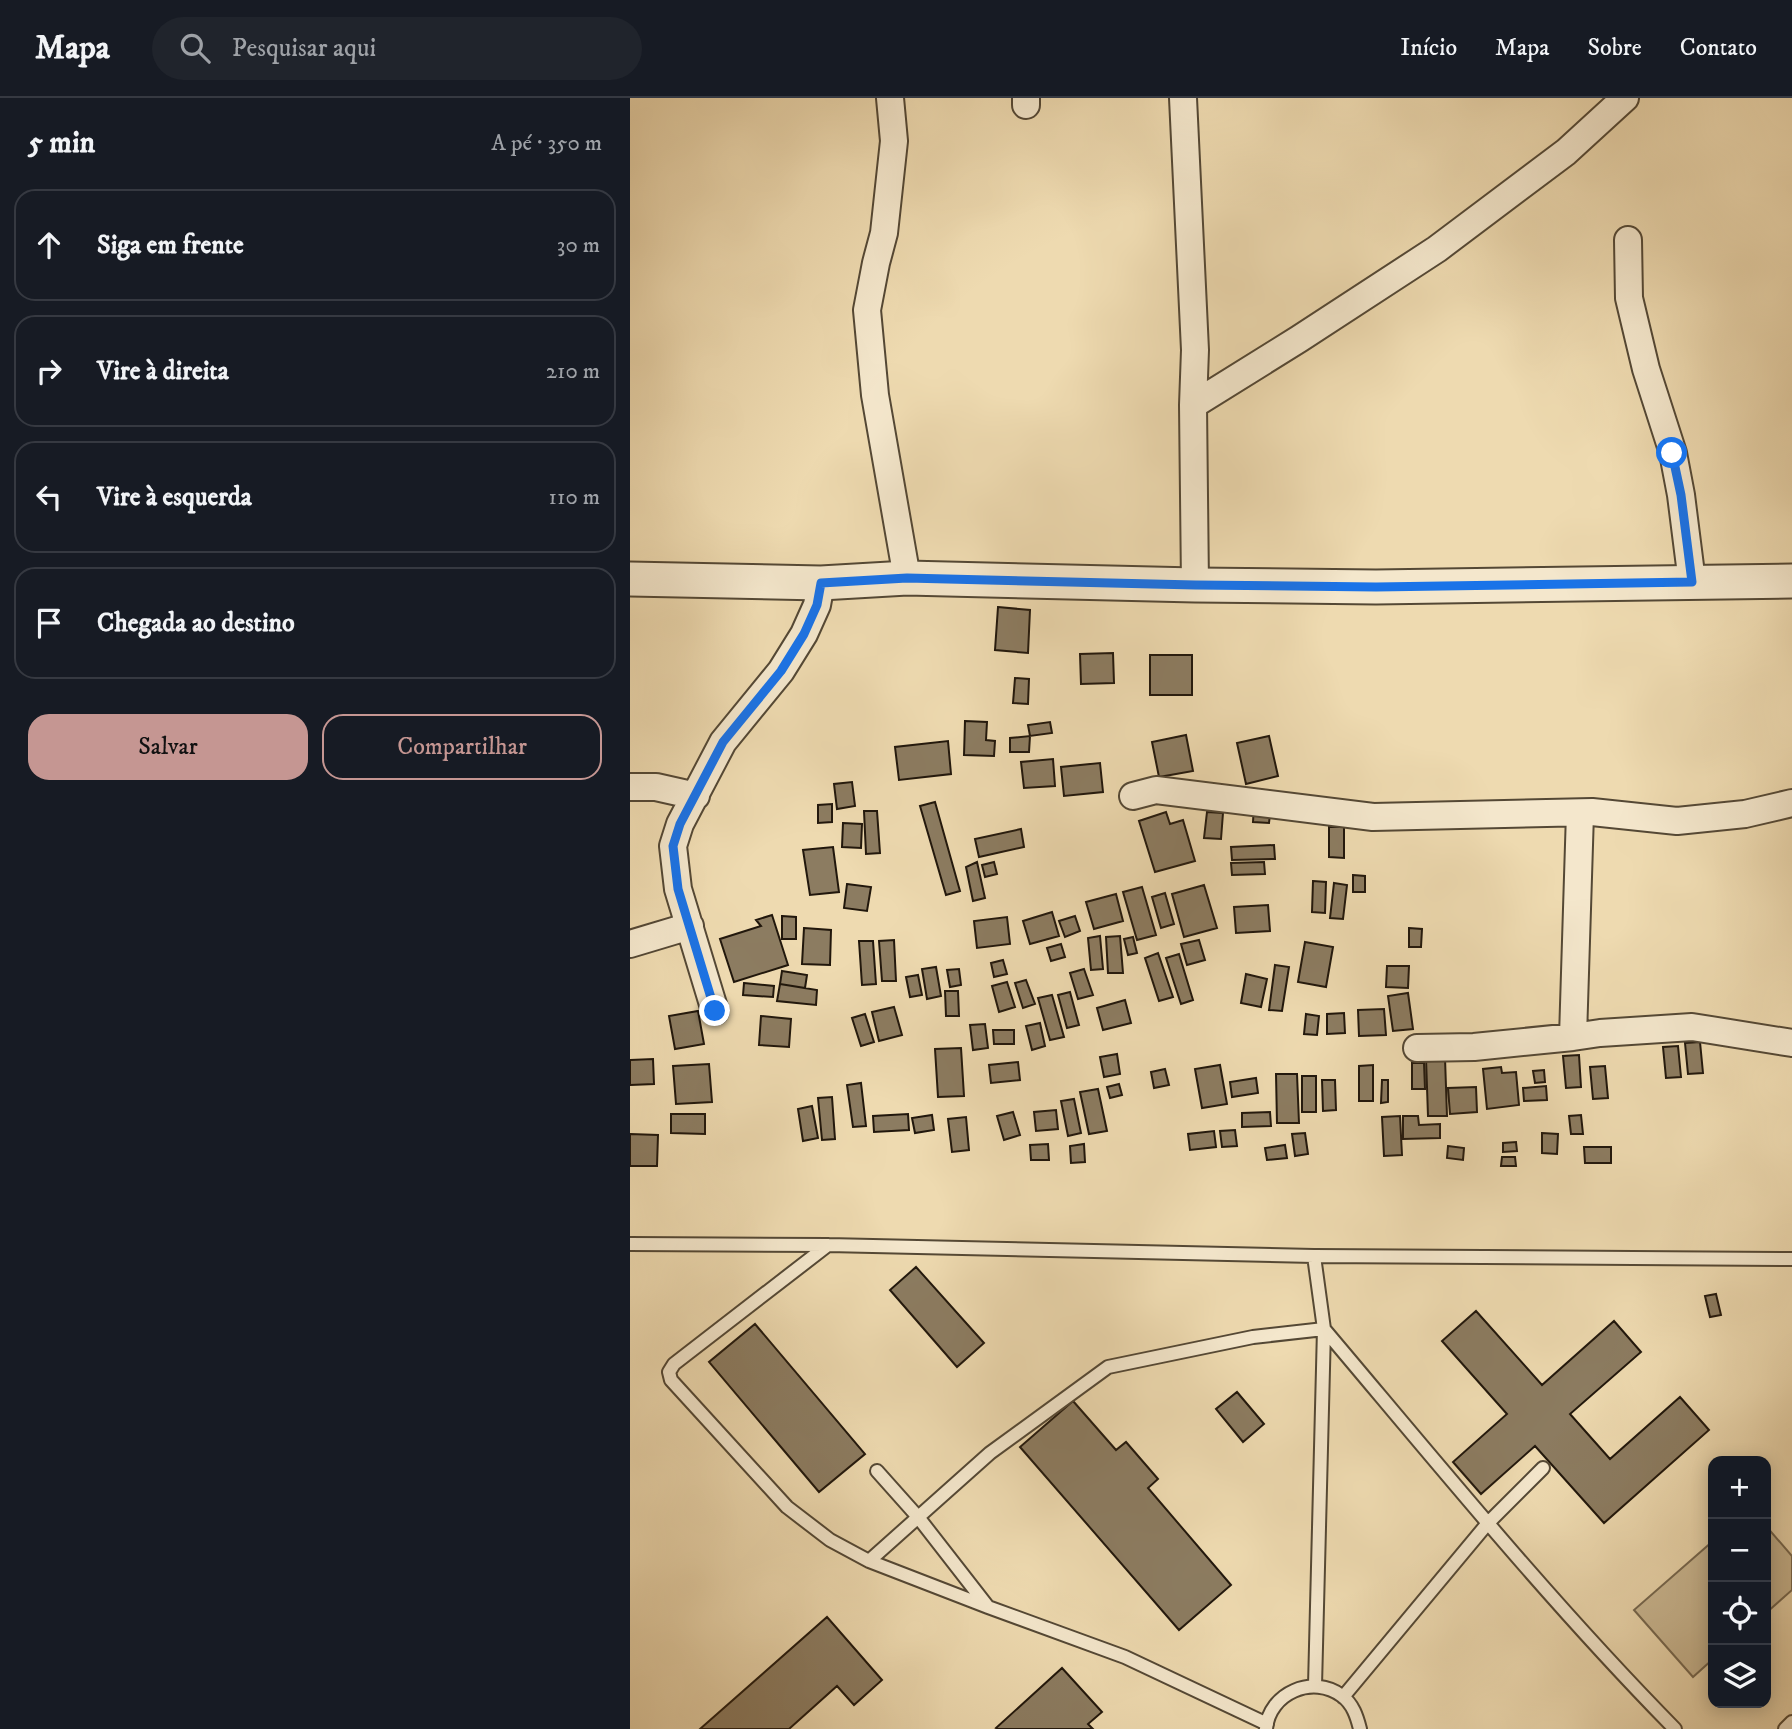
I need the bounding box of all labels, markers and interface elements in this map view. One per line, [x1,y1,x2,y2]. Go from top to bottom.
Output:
search box [152,17,642,80]
text: Mapa [35,28,110,69]
icon: search [176,29,214,67]
text: Pesquisar aqui [232,32,376,65]
text: Início [1400,33,1457,63]
text: Mapa [1495,33,1549,63]
text: Sobre [1587,33,1642,63]
text: Contato [1680,33,1757,63]
text: 5 min [28,125,95,162]
text: A pé · 350 m [491,129,602,158]
icon: ahead [30,226,68,264]
text: Siga em frente [97,229,244,262]
text: 30 m [557,231,600,260]
icon: right [30,352,68,390]
text: Vire à direita [97,355,229,388]
text: 210 m [546,357,600,386]
route start [1656,437,1687,468]
icon: left [30,478,68,516]
text: Vire à esquerda [97,481,252,514]
text: 110 m [549,483,600,512]
icon: arrive [30,604,68,642]
text: Chegada ao destino [97,607,295,640]
button: Salvar [28,714,308,780]
button: Compartilhar [322,714,602,780]
route end [699,995,730,1026]
map controls [1708,1456,1771,1708]
button: + [1708,1456,1771,1519]
button: − [1708,1519,1771,1582]
button: locate [1708,1582,1771,1645]
button: layers [1708,1645,1771,1708]

